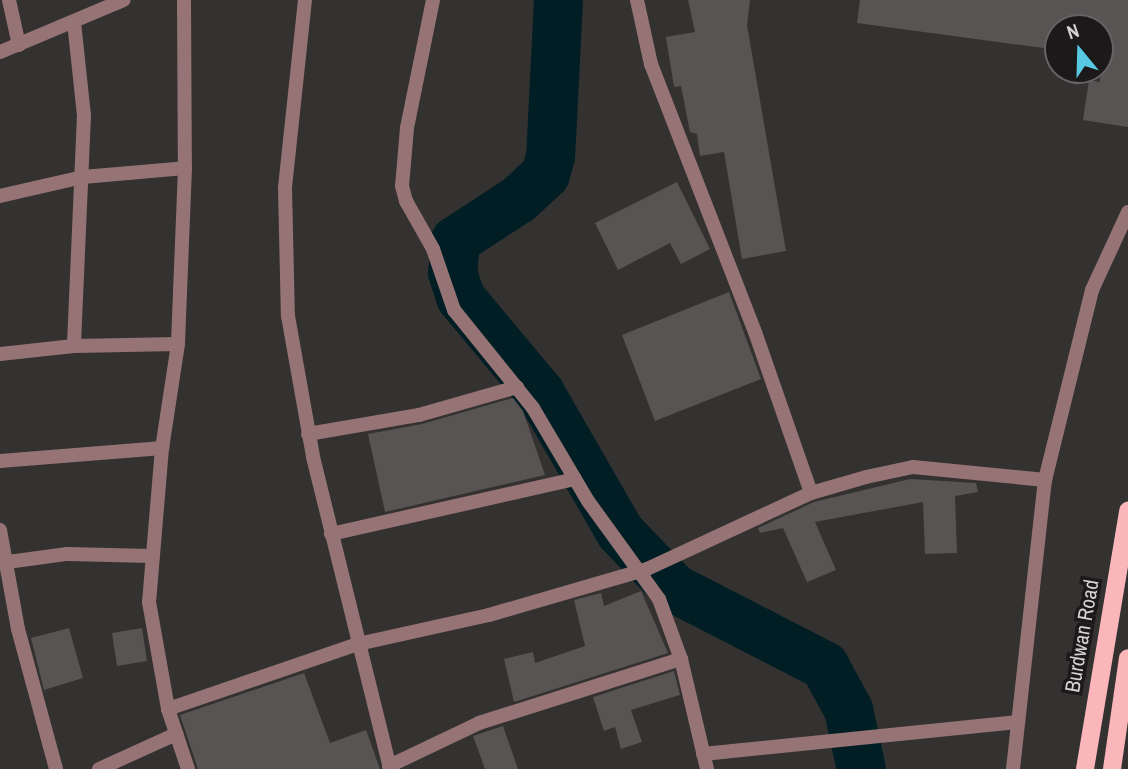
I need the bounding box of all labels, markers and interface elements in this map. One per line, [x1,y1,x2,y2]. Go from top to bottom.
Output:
north arrow [1044,14,1114,84]
text: N [1063,17,1082,45]
street label: Burdwan Road [1060,578,1104,694]

